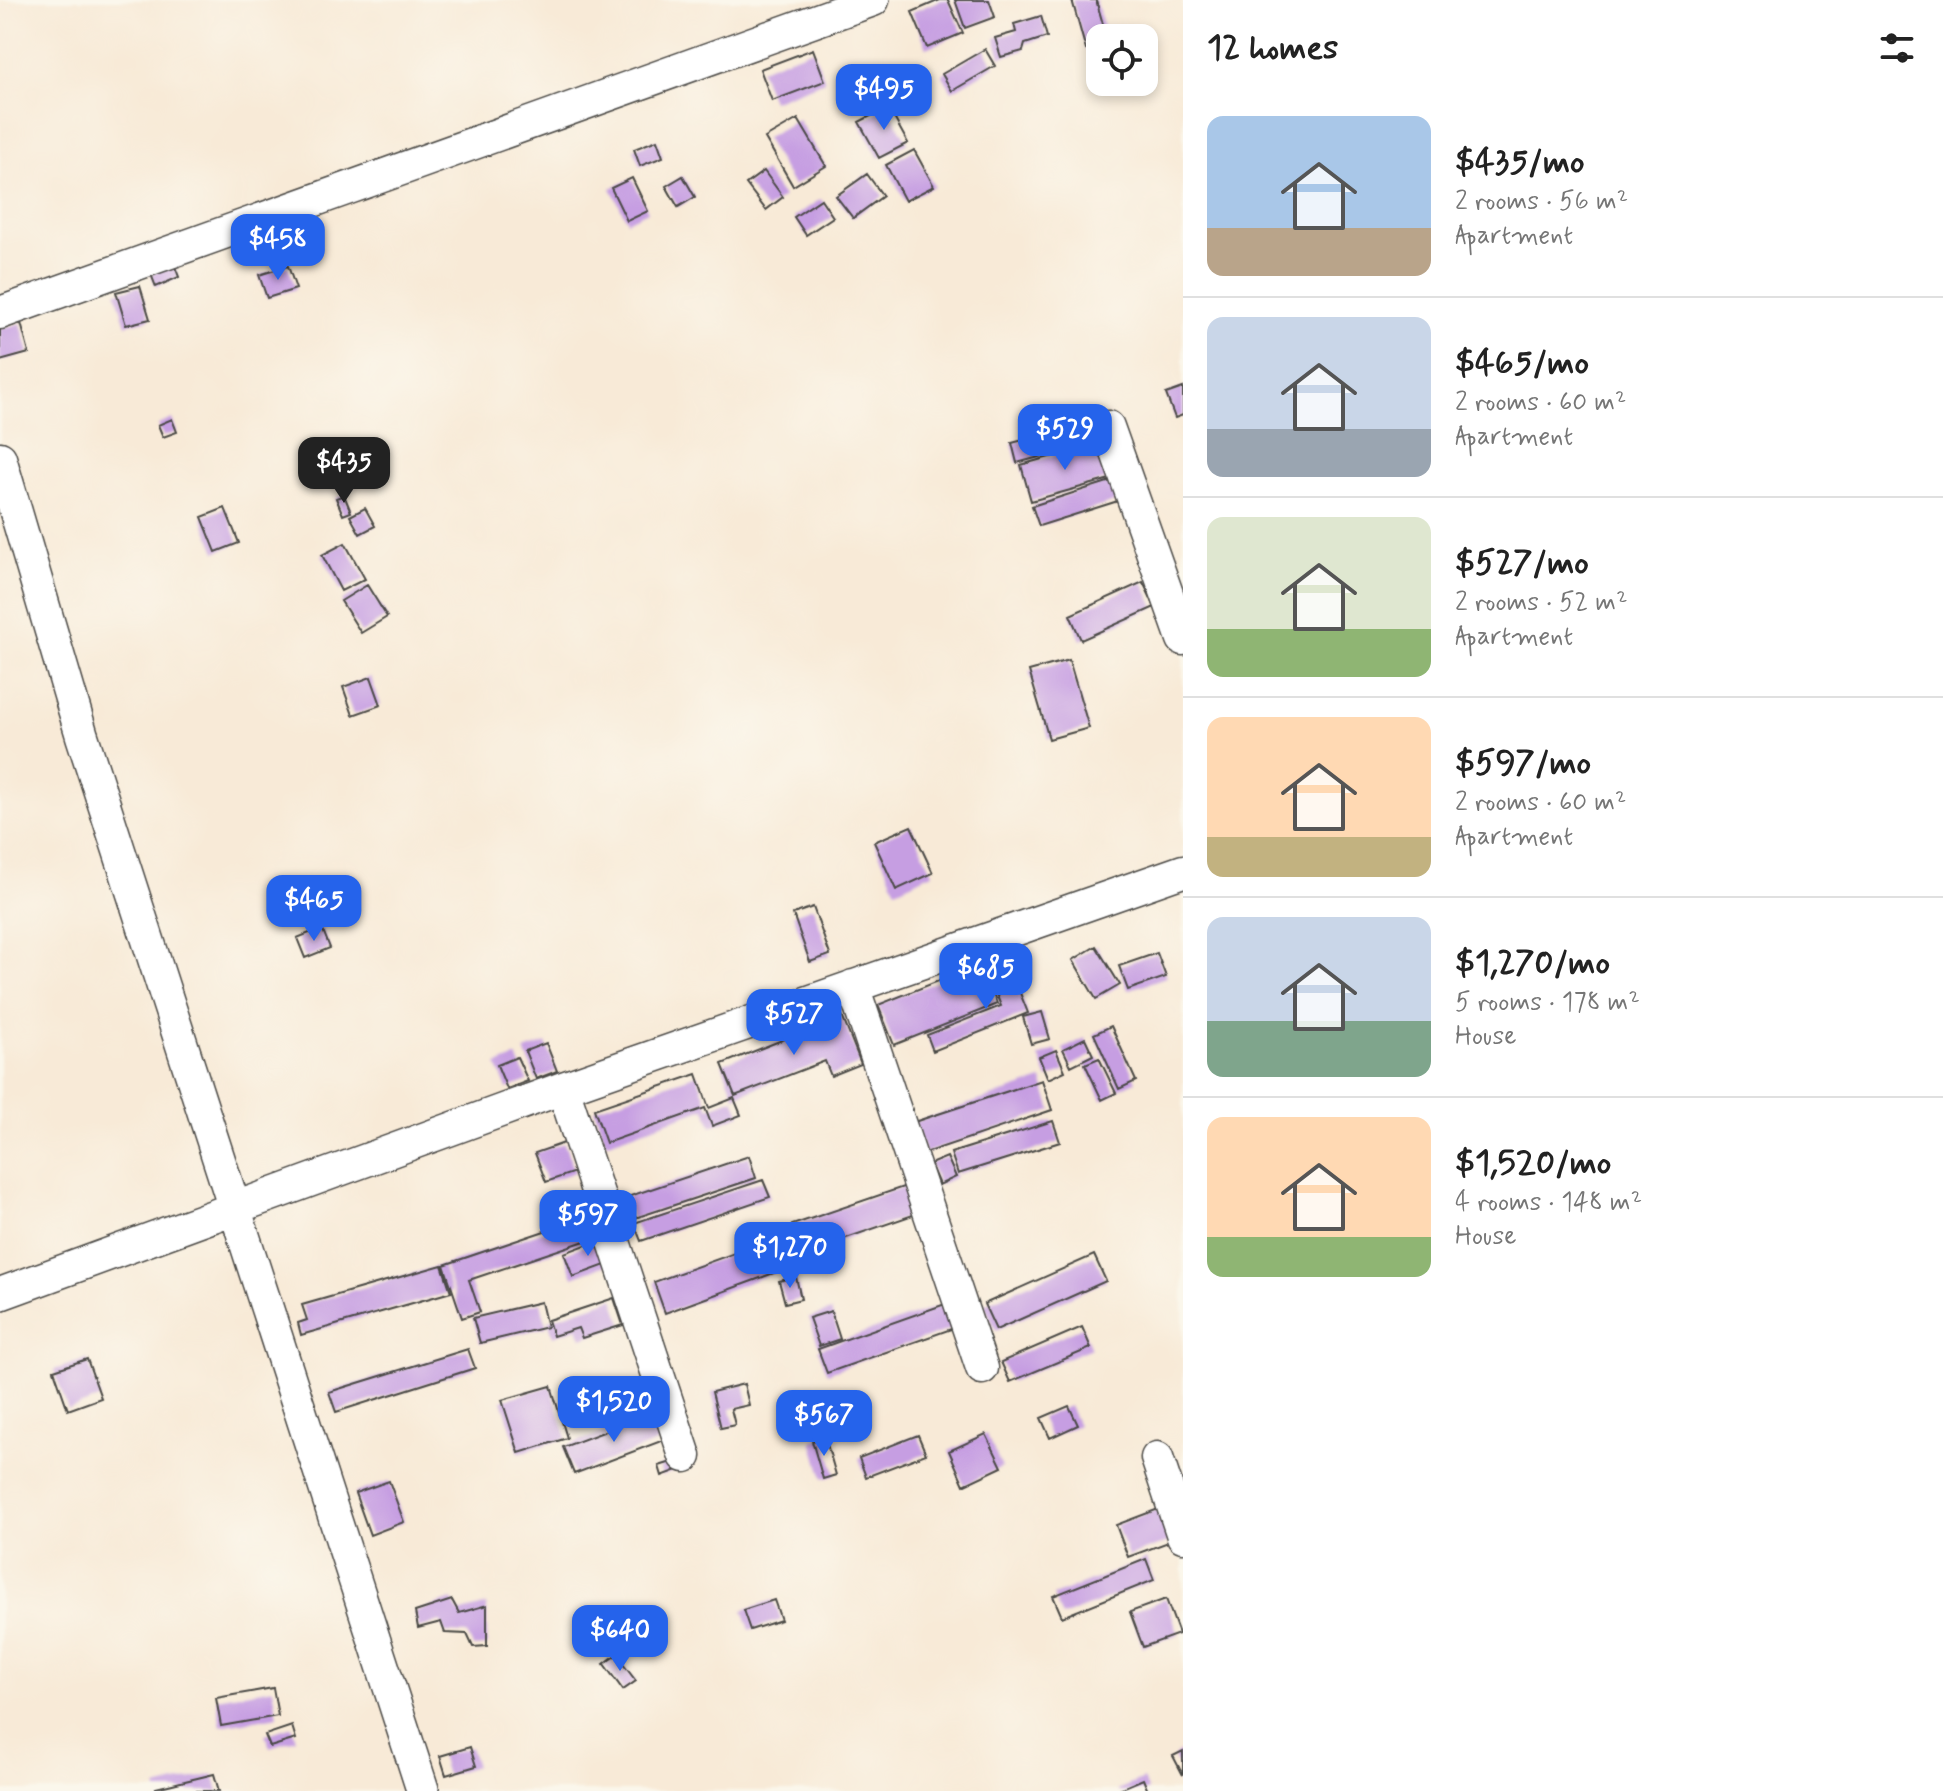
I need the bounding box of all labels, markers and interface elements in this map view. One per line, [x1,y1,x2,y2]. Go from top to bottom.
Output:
map controls [1086,24,1158,96]
button: locate [1086,24,1158,96]
text: 12 homes [1207,26,1338,71]
icon: filters [1875,26,1919,70]
pin: $495 [837,64,931,132]
text: $495 [854,73,914,107]
text: $435/mo [1455,140,1585,185]
icon: home [1271,148,1367,244]
text: 2 rooms · 56 m² [1455,185,1628,219]
pin: $458 [231,214,325,282]
text: Apartment [1455,219,1573,253]
text: $458 [249,223,307,257]
text: $465/mo [1455,341,1589,386]
icon: home [1271,349,1367,445]
text: 2 rooms · 60 m² [1455,386,1626,420]
pin: $529 [1018,404,1112,472]
text: $529 [1036,413,1094,447]
text: Apartment [1455,420,1573,454]
pin: $435 [297,437,391,505]
text: $435 [316,446,372,480]
text: $527/mo [1455,541,1589,586]
icon: home [1271,549,1367,645]
text: 2 rooms · 52 m² [1455,586,1627,620]
text: Apartment [1455,620,1573,654]
text: $597/mo [1455,741,1591,786]
icon: home [1271,749,1367,845]
text: 2 rooms · 60 m² [1455,786,1626,820]
text: Apartment [1455,820,1573,854]
pin: $465 [267,875,361,943]
text: $465 [284,884,344,918]
text: $1,270/mo [1455,941,1610,986]
pin: $685 [939,943,1033,1011]
icon: home [1271,949,1367,1045]
text: $685 [957,952,1015,986]
text: 5 rooms · 178 m² [1455,986,1640,1020]
pin: $527 [747,989,841,1057]
text: $527 [764,998,824,1032]
text: House [1455,1020,1516,1054]
text: $1,520/mo [1455,1141,1611,1186]
icon: home [1271,1149,1367,1245]
text: 4 rooms · 148 m² [1455,1186,1642,1220]
pin: $597 [541,1190,635,1258]
text: $597 [558,1199,618,1233]
text: House [1455,1220,1516,1254]
pin: $1,270 [725,1222,855,1290]
text: $1,270 [752,1231,828,1265]
pin: $1,520 [549,1376,679,1444]
text: $1,520 [576,1385,652,1419]
pin: $567 [777,1390,871,1458]
text: $567 [794,1399,854,1433]
pin: $640 [573,1605,667,1673]
text: $640 [590,1614,650,1648]

